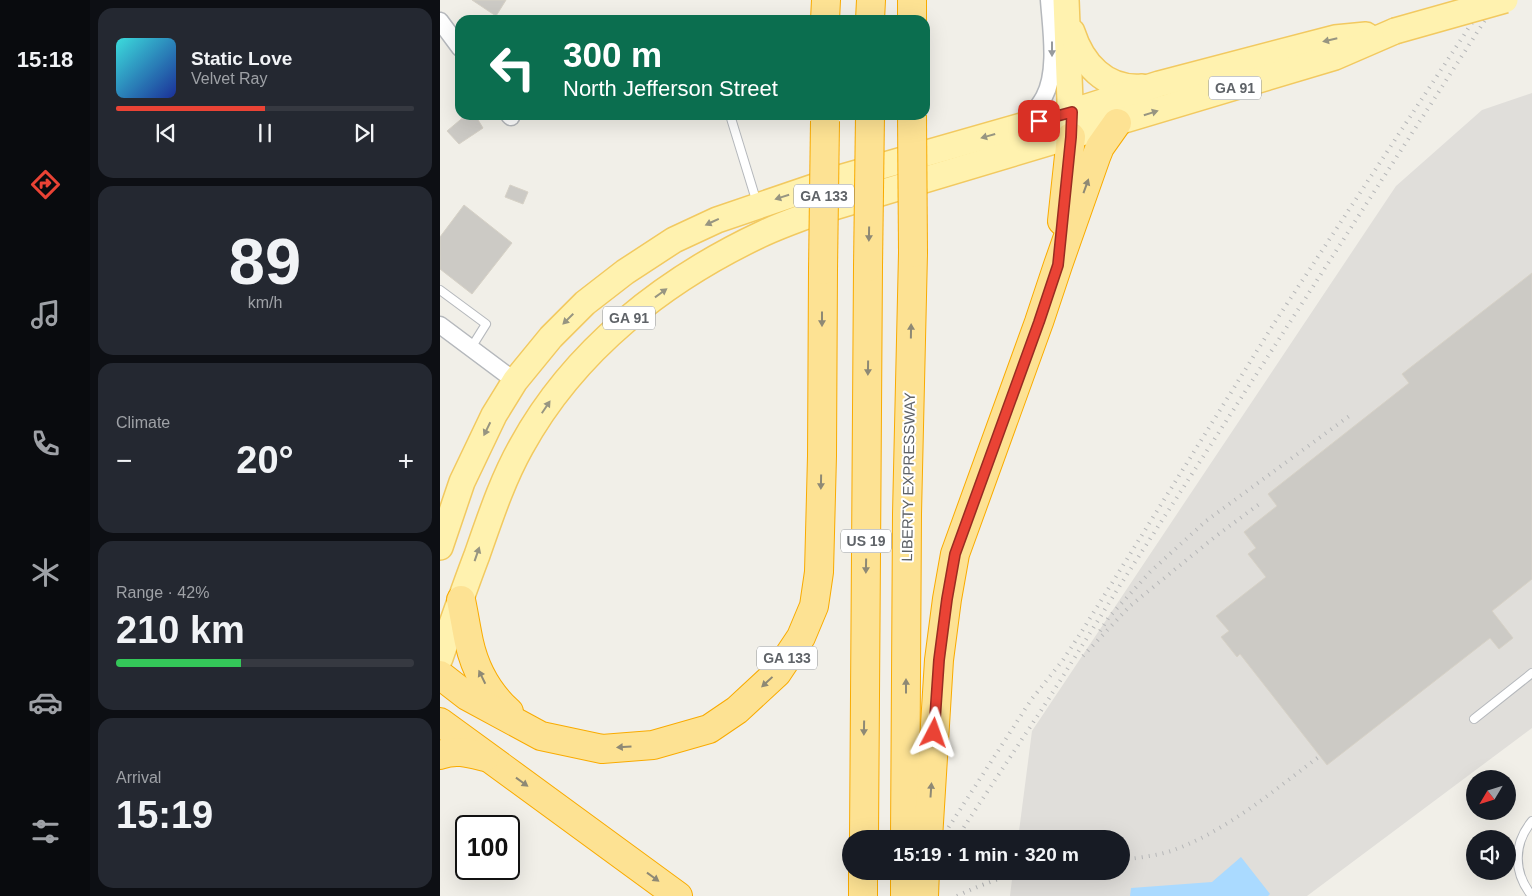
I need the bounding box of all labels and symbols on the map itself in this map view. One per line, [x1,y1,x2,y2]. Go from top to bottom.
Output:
one-way arrow [1322,36,1337,44]
one-way arrow [1047,41,1055,57]
road number: GA 91 [1209,76,1261,100]
pin [1018,100,1060,142]
one-way arrow [1144,109,1159,117]
one-way arrow [980,132,995,140]
one-way arrow [1082,178,1090,193]
road number: GA 133 [794,185,854,208]
one-way arrow [774,193,789,201]
one-way arrow [705,219,719,227]
one-way arrow [865,226,873,242]
one-way arrow [654,288,667,299]
road number: GA 91 [603,306,655,330]
one-way arrow [818,311,826,327]
one-way arrow [562,313,574,325]
one-way arrow [907,323,915,339]
one-way arrow [864,360,872,376]
street label: LIBERTY EXPRESSWAY [898,392,918,562]
one-way arrow [541,401,551,414]
one-way arrow [483,422,491,436]
one-way arrow [817,474,825,490]
road number: US 19 [841,530,891,552]
one-way arrow [473,546,481,561]
one-way arrow [862,558,870,574]
road number: GA 133 [757,646,817,670]
one-way arrow [478,670,486,684]
one-way arrow [761,676,773,688]
one-way arrow [902,678,910,694]
position arrow [907,706,959,758]
one-way arrow [860,720,868,736]
one-way arrow [615,743,631,751]
north arrow [1466,770,1516,820]
one-way arrow [515,777,529,787]
one-way arrow [927,782,935,798]
speed limit sign: 100 [455,815,520,880]
one-way arrow [646,872,659,883]

